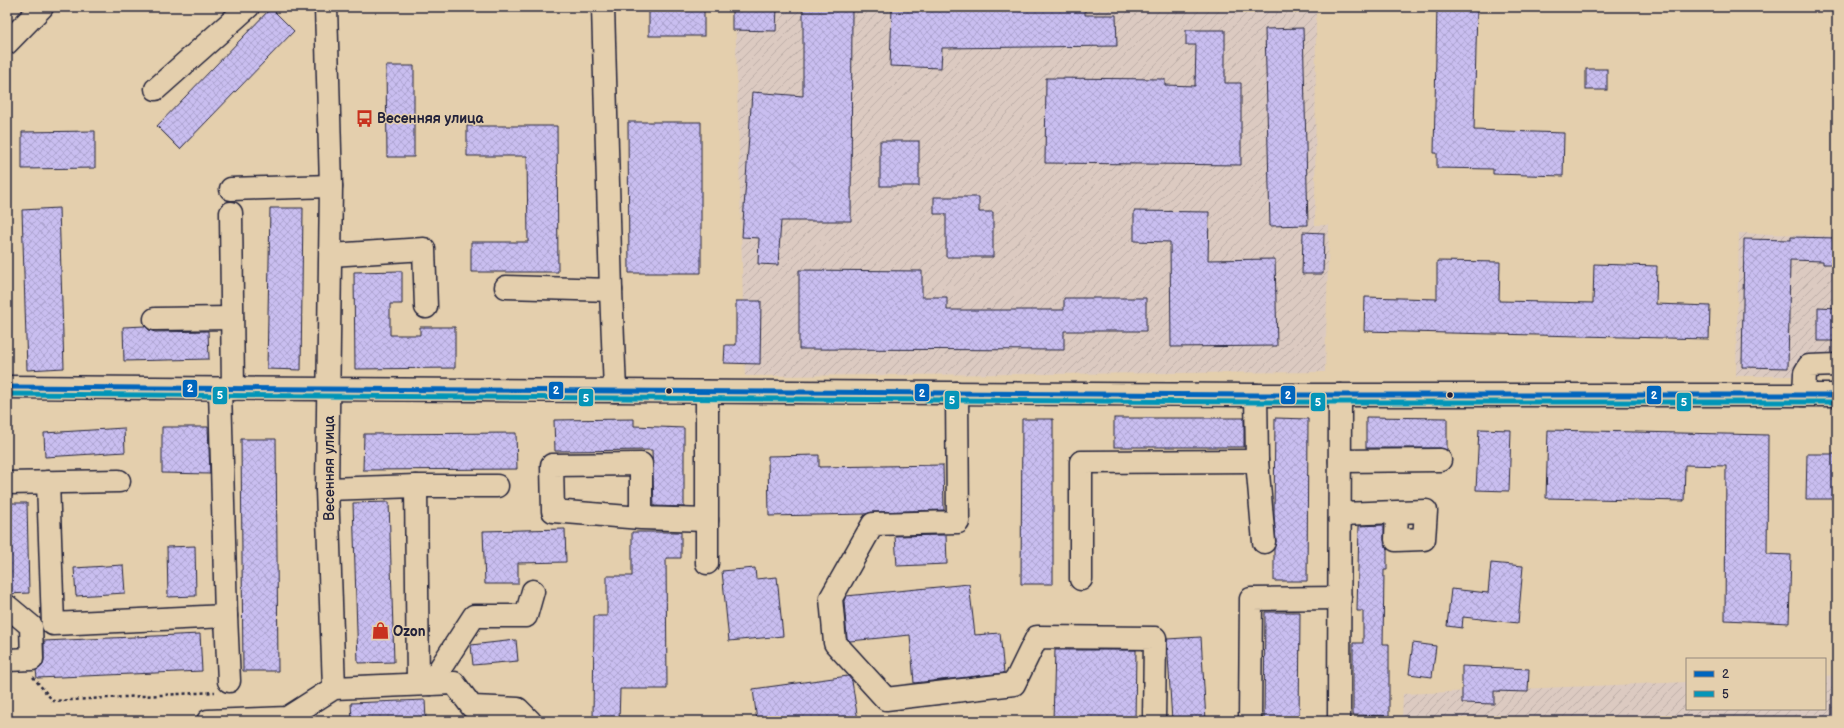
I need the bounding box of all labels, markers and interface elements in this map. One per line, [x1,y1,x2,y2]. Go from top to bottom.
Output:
bus stop icon: Весенняя улица [354,108,374,128]
place label: Весенняя улица [377,110,485,127]
line badge: 2 [182,379,198,398]
line badge: 2 [548,381,564,400]
text: 2 [187,382,194,395]
line badge: 2 [914,383,930,402]
text: 2 [553,384,560,397]
line badge: 2 [1280,385,1296,405]
line badge: 2 [1646,385,1662,405]
line badge: 5 [212,386,228,405]
unlabelled marker [664,386,674,396]
text: 2 [919,387,926,400]
line badge: 5 [578,388,594,407]
text: 5 [217,389,224,402]
text: 2 [1285,389,1292,402]
text: 2 [1651,389,1658,402]
line badge: 5 [944,390,960,410]
unlabelled marker [1445,390,1455,400]
text: 5 [583,392,590,405]
line badge: 5 [1310,392,1326,412]
line badge: 5 [1676,392,1692,412]
text: 5 [949,394,956,407]
text: 5 [1315,396,1322,409]
text: 5 [1681,396,1688,409]
street label: Весенняя улица [321,415,338,521]
shop icon: Ozon [370,621,390,641]
place label: Ozon [393,623,426,640]
legend [1686,658,1826,710]
text: 2 [1722,667,1729,682]
text: 5 [1722,687,1729,702]

